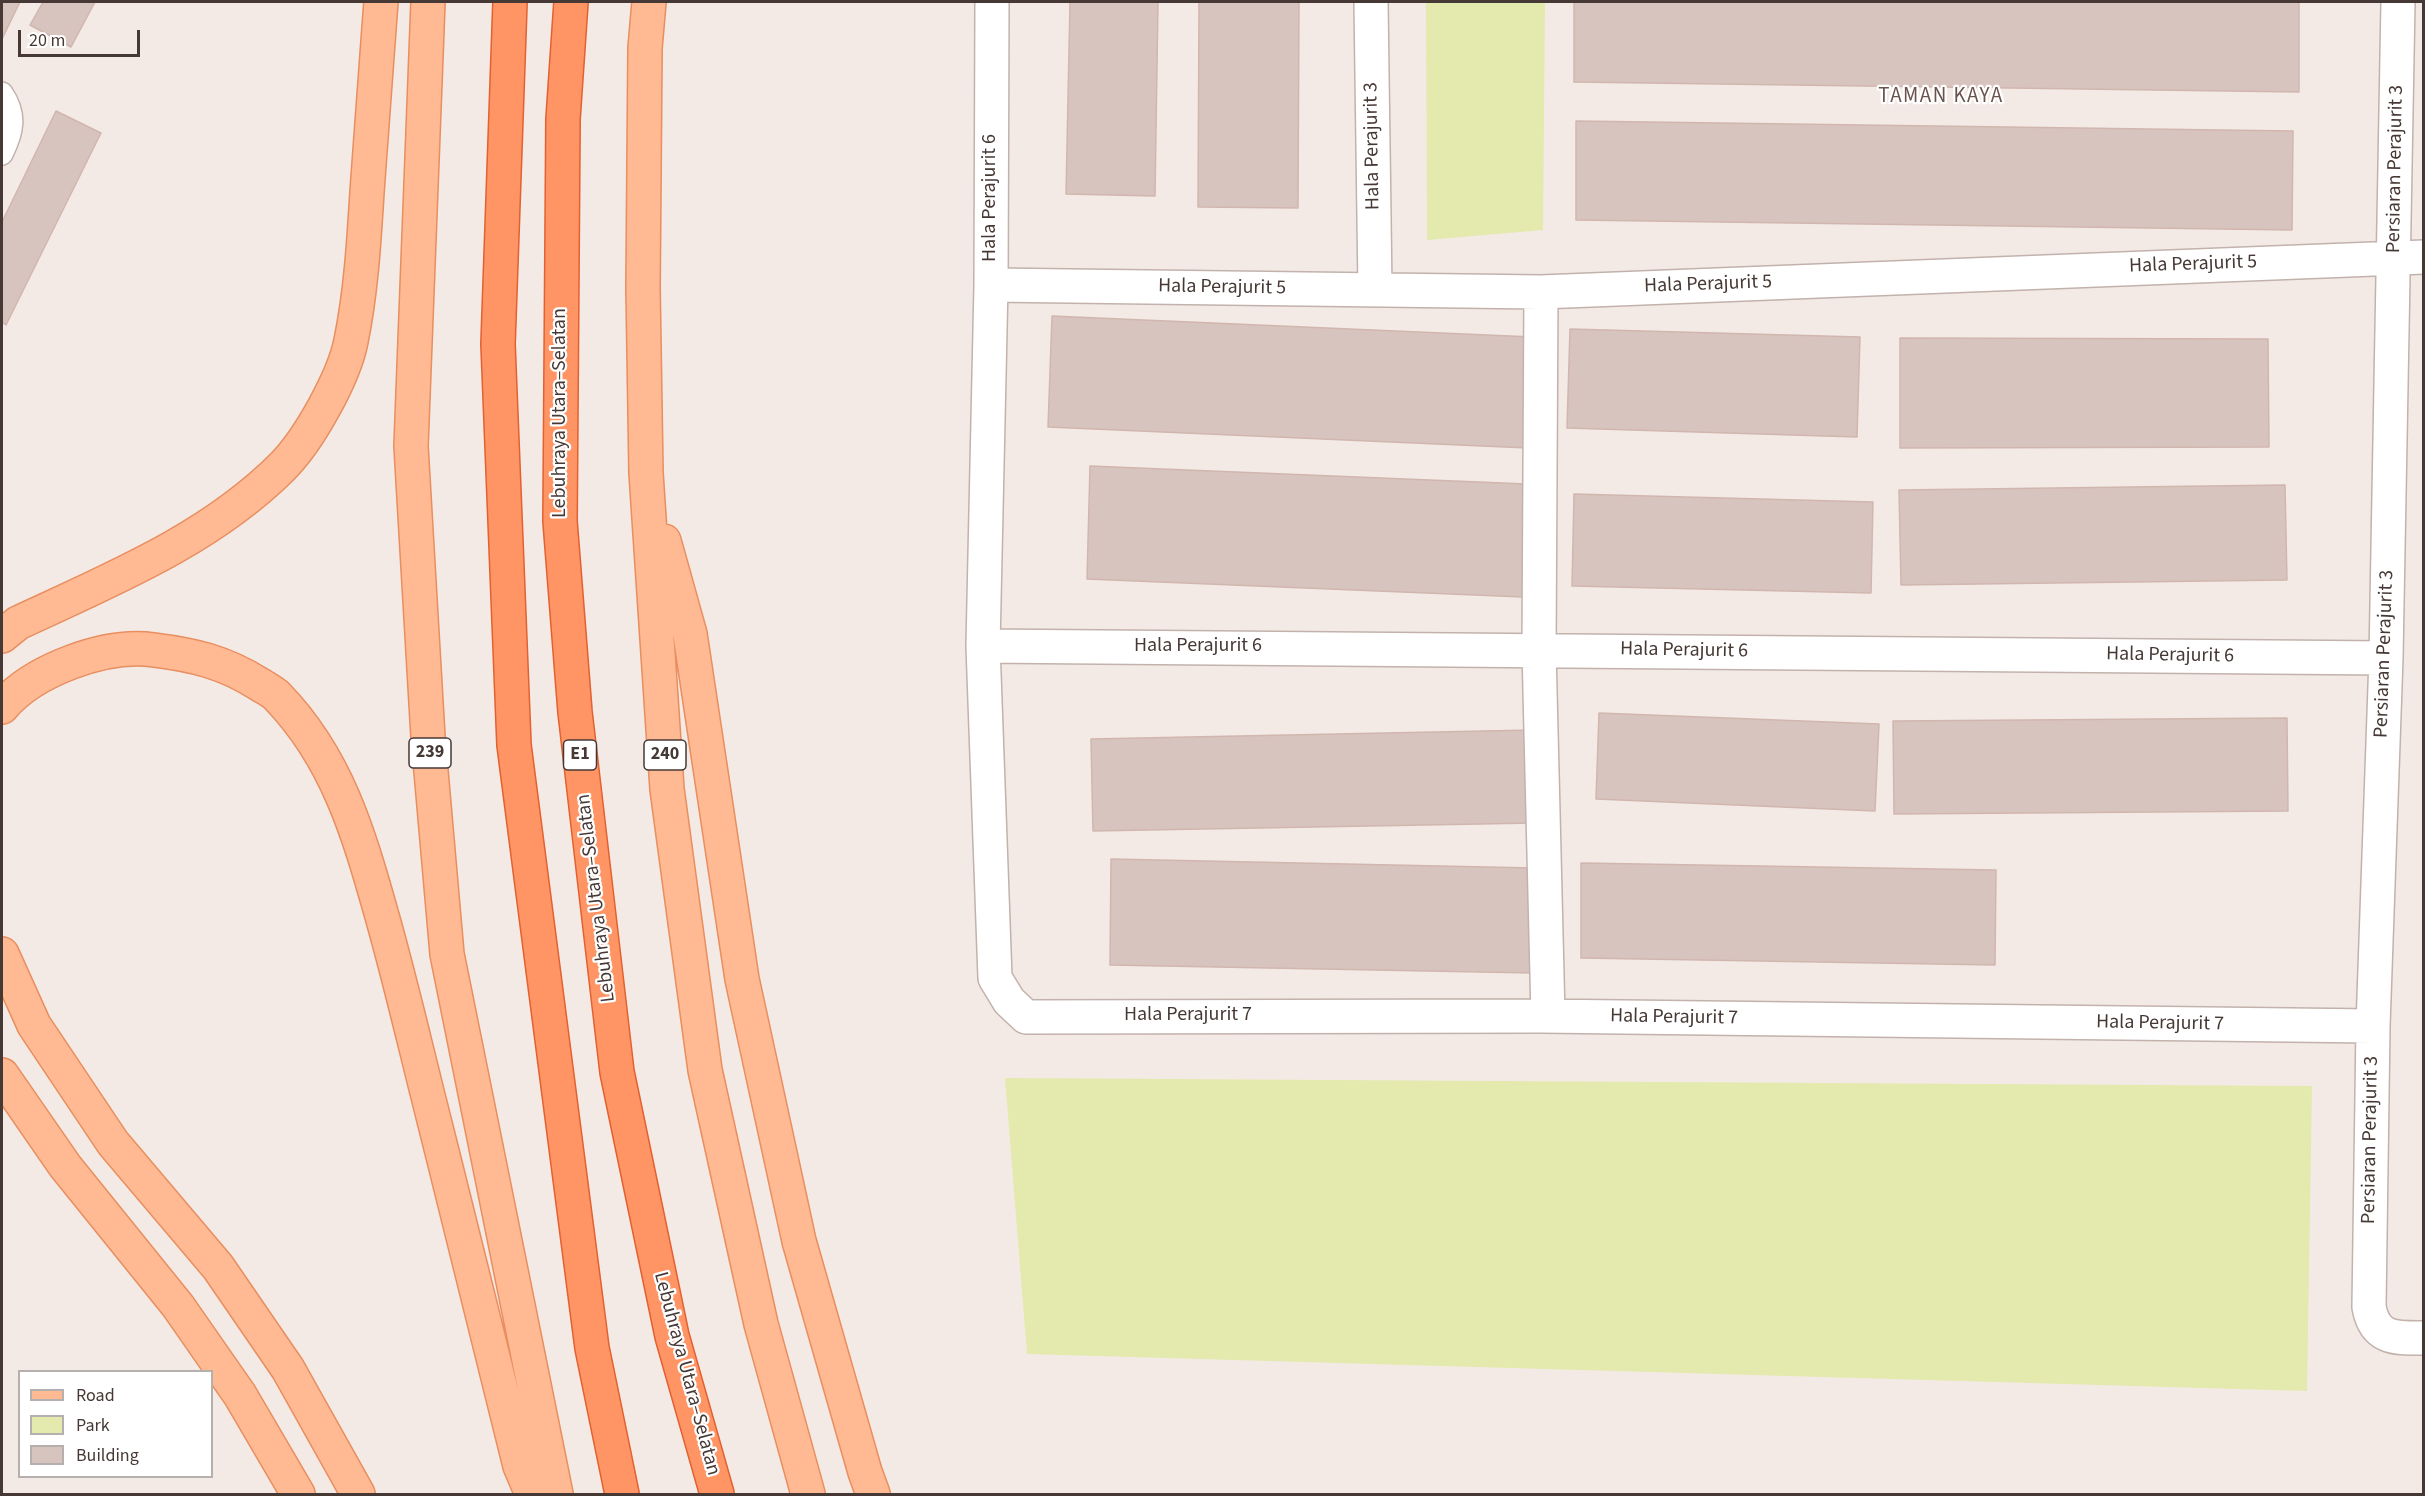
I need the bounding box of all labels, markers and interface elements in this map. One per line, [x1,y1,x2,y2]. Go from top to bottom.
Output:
scale bar [21,18,142,56]
text: 20 m [29,28,65,53]
street label: Hala Perajurit 3 [1360,82,1386,210]
district label: TAMAN KAYA [1878,84,2004,110]
street label: Persiaran Perajurit 3 [2383,85,2409,253]
street label: Hala Perajurit 6 [979,134,1003,262]
street label: Hala Perajurit 5 [2129,251,2257,279]
street label: Hala Perajurit 5 [1644,271,1772,299]
street label: Hala Perajurit 5 [1158,275,1286,301]
street label: Lebuhraya Utara–Selatan [549,308,573,518]
street label: Persiaran Perajurit 3 [2370,570,2400,738]
street label: Hala Perajurit 6 [1134,635,1262,659]
street label: Hala Perajurit 6 [1620,638,1748,664]
street label: Hala Perajurit 6 [2106,643,2234,669]
road number: 239 [409,738,451,768]
road number: E1 [564,740,596,770]
road number: 240 [644,740,686,770]
street label: Lebuhraya Utara–Selatan [572,792,622,1004]
street label: Hala Perajurit 7 [1124,1004,1252,1028]
street label: Hala Perajurit 7 [1610,1005,1738,1031]
street label: Hala Perajurit 7 [2096,1011,2224,1037]
street label: Persiaran Perajurit 3 [2358,1056,2384,1224]
street label: Lebuhraya Utara–Selatan [647,1270,725,1478]
legend [18,1370,213,1478]
text: Road [76,1383,115,1408]
text: Park [76,1413,110,1438]
text: Building [76,1443,139,1468]

